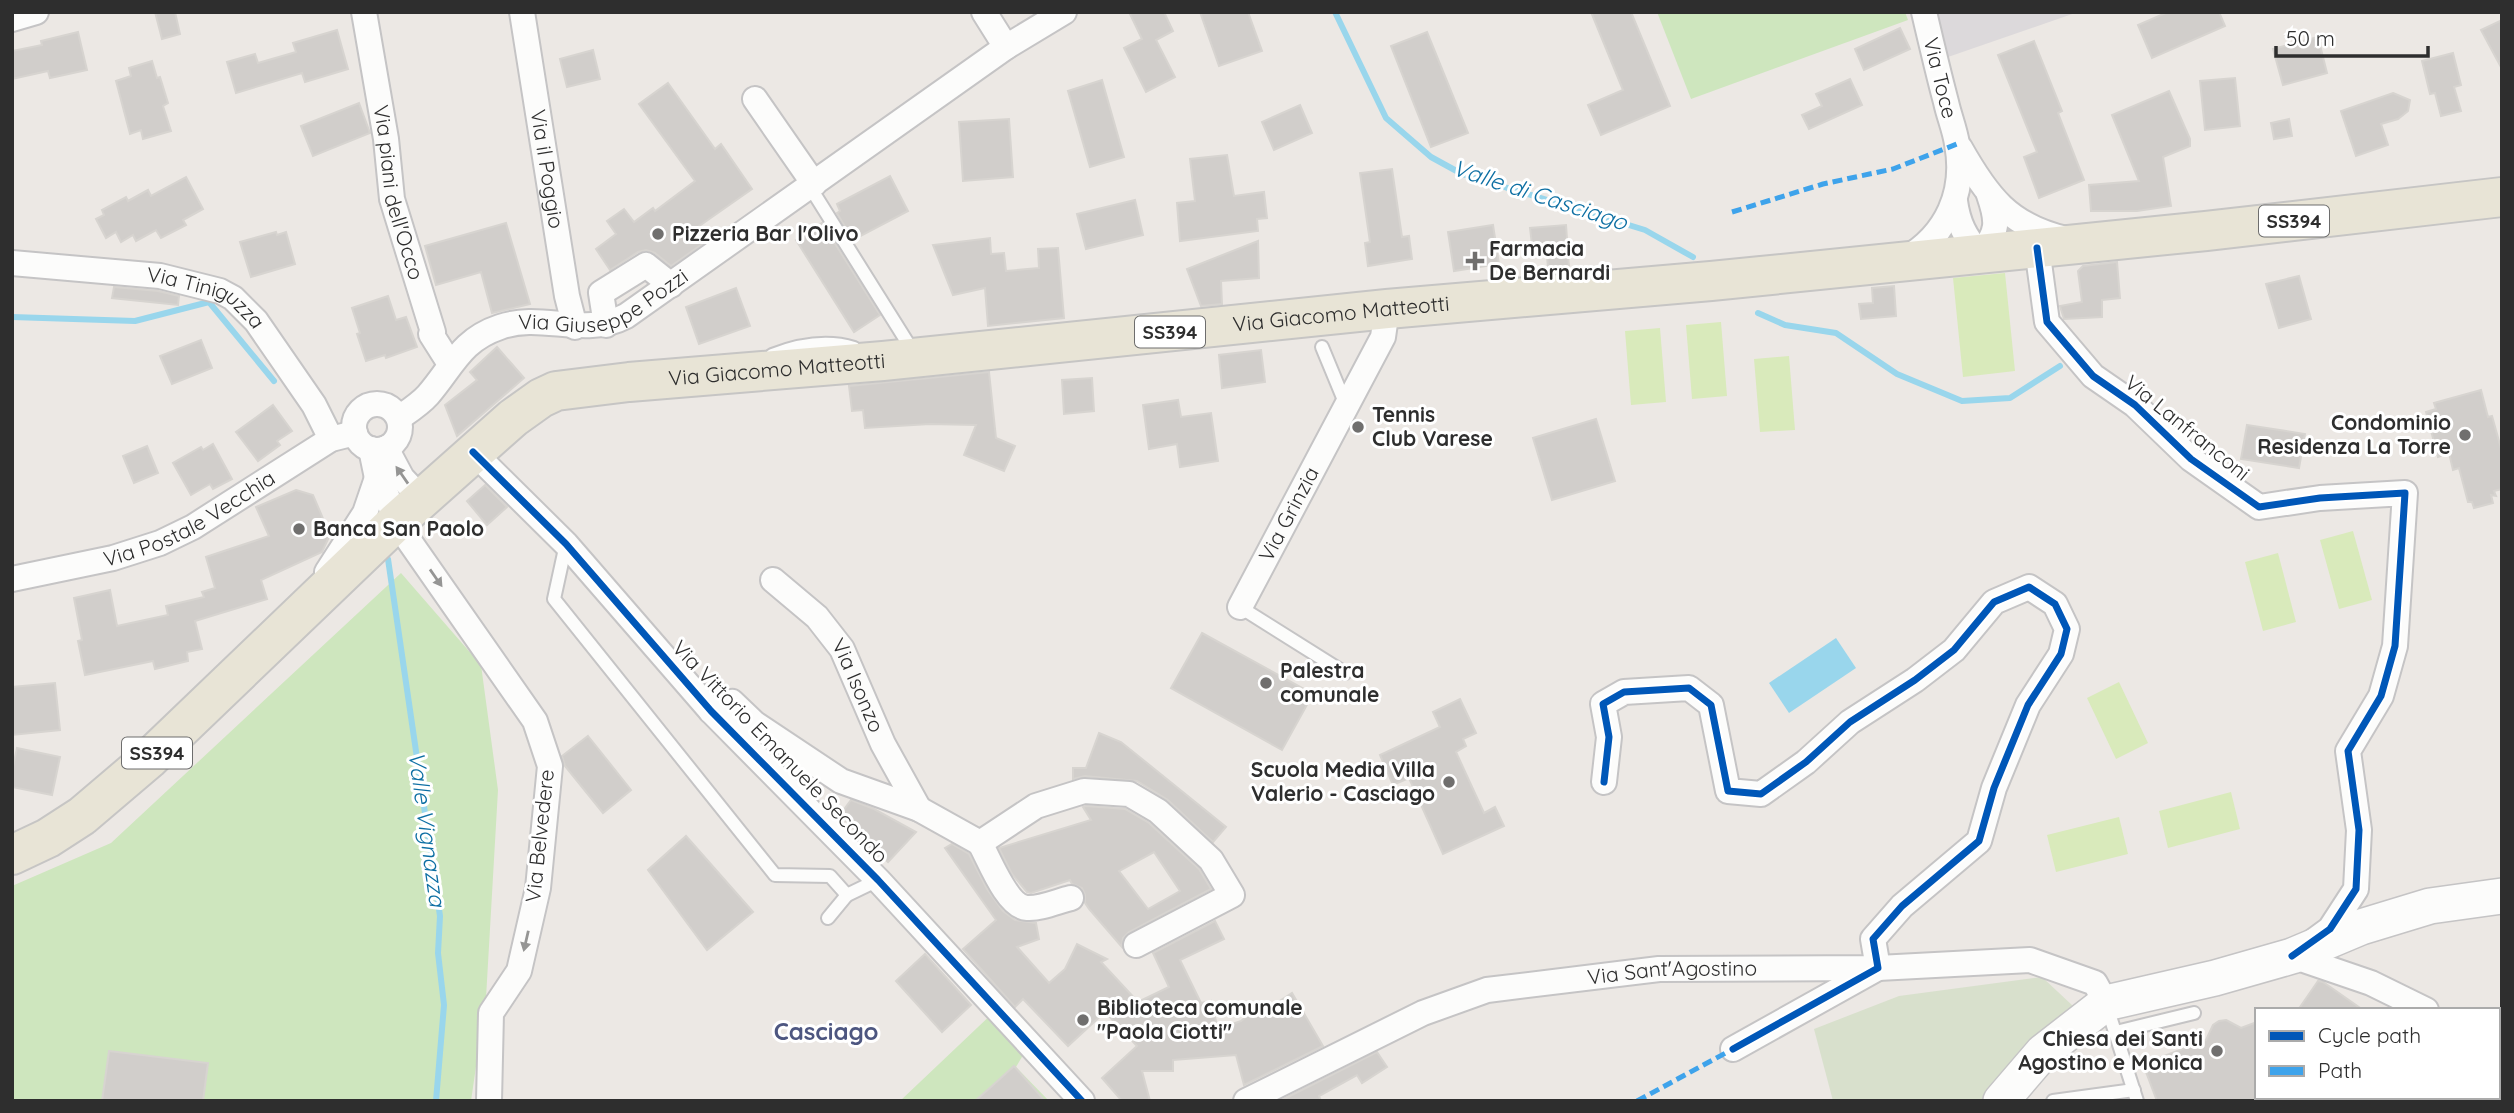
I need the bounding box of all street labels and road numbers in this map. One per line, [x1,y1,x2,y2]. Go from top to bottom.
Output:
street label: Via Toce [1918,35,1964,121]
street label: Via piani dell'Occo [368,103,430,283]
street label: Via il Poggio [526,107,570,230]
road number: SS394 [2259,206,2329,236]
street label: Via Tiniguzza [146,261,271,333]
street label: Via Giuseppe Pozzi [518,262,692,337]
street label: Via Giacomo Matteotti [1231,290,1450,337]
road number: SS394 [1135,316,1205,348]
street label: Via Giacomo Matteotti [667,347,886,391]
street label: Via Lanfranconi [2120,369,2255,486]
street label: Via Grinzia [1253,462,1324,566]
street label: Via Postale Vecchia [101,464,279,572]
street label: Via Isonzo [827,633,890,736]
street label: Via Vittorio Emanuele Secondo [667,634,894,868]
road number: SS394 [122,738,192,768]
street label: Via Belvedere [519,768,559,904]
street label: Via Sant'Agostino [1586,955,1757,990]

